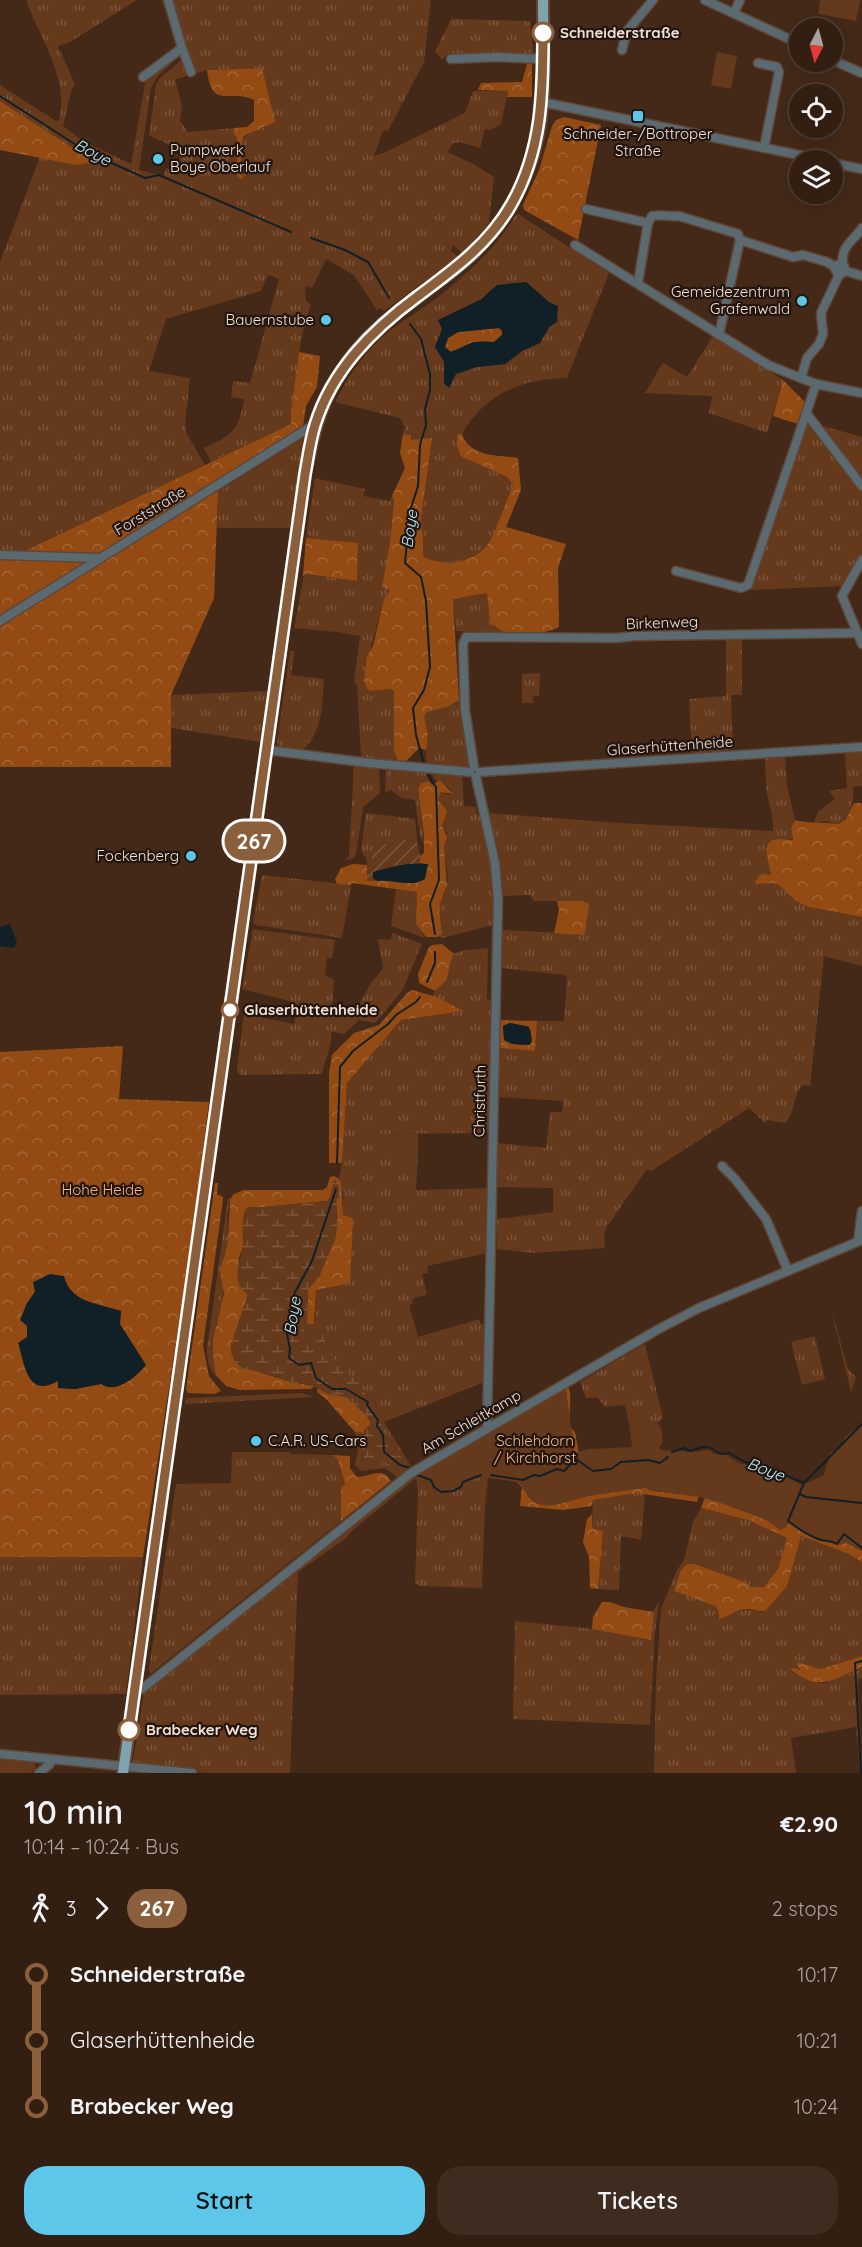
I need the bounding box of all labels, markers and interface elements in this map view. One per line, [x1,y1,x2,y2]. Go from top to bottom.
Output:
north arrow [789,18,843,72]
map controls [789,18,843,204]
marker: Schneiderstraße [532,22,554,44]
place label: Schneiderstraße [560,23,680,42]
button: locate [789,84,843,138]
marker: Schneider-/Bottroper Straße [631,109,645,123]
place label: Schneider-/Bottroper Straße [564,124,713,160]
water label: Boye [71,134,115,170]
place label: Pumpwerk Boye Oberlauf [170,140,272,176]
button: layers [789,150,843,204]
marker: Pumpwerk Boye Oberlauf [151,152,165,166]
place label: Gemeidezentrum Grafenwald [671,282,790,318]
marker: Gemeidezentrum Grafenwald [795,294,809,308]
place label: Bauernstube [226,310,314,329]
marker: Bauernstube [319,313,333,327]
street label: Forststraße [111,482,189,539]
water label: Boye [396,508,422,549]
street label: Birkenweg [625,612,699,633]
street label: Glaserhüttenheide [606,732,734,759]
line badge: 267 [220,822,288,860]
text: 267 [236,828,272,854]
place label: Fockenberg [97,846,179,865]
marker: Fockenberg [184,849,198,863]
place label: Glaserhüttenheide [244,1000,378,1019]
marker: Glaserhüttenheide [221,1001,239,1019]
street label: Christfurth [469,1065,490,1137]
park label: Hohe Heide [61,1180,143,1199]
water label: Boye [279,1295,305,1336]
street label: Am Schleitkamp [417,1385,524,1458]
place label: C.A.R. US-Cars [268,1431,366,1450]
park label: Schlehdorn / Kirchhorst [494,1431,576,1467]
marker: C.A.R. US-Cars [249,1434,263,1448]
water label: Boye [745,1453,788,1486]
marker: Brabecker Weg [118,1719,140,1741]
place label: Brabecker Weg [146,1720,258,1739]
text: 10 min [24,1791,123,1832]
text: €2.90 [780,1810,838,1838]
text: 10:14 – 10:24 · Bus [24,1834,179,1859]
icon: walk [24,1892,57,1925]
icon: forward [85,1892,118,1925]
text: 267 [139,1895,175,1921]
text: 3 [66,1896,76,1921]
text: 2 stops [772,1896,838,1921]
text: Schneiderstraße [70,1960,245,1988]
text: 10:17 [797,1962,838,1987]
text: Glaserhüttenheide [70,2026,255,2054]
text: 10:21 [796,2028,838,2053]
text: Brabecker Weg [70,2092,234,2120]
text: 10:24 [794,2094,838,2119]
button: Start [24,2166,425,2235]
button: Tickets [437,2166,838,2235]

